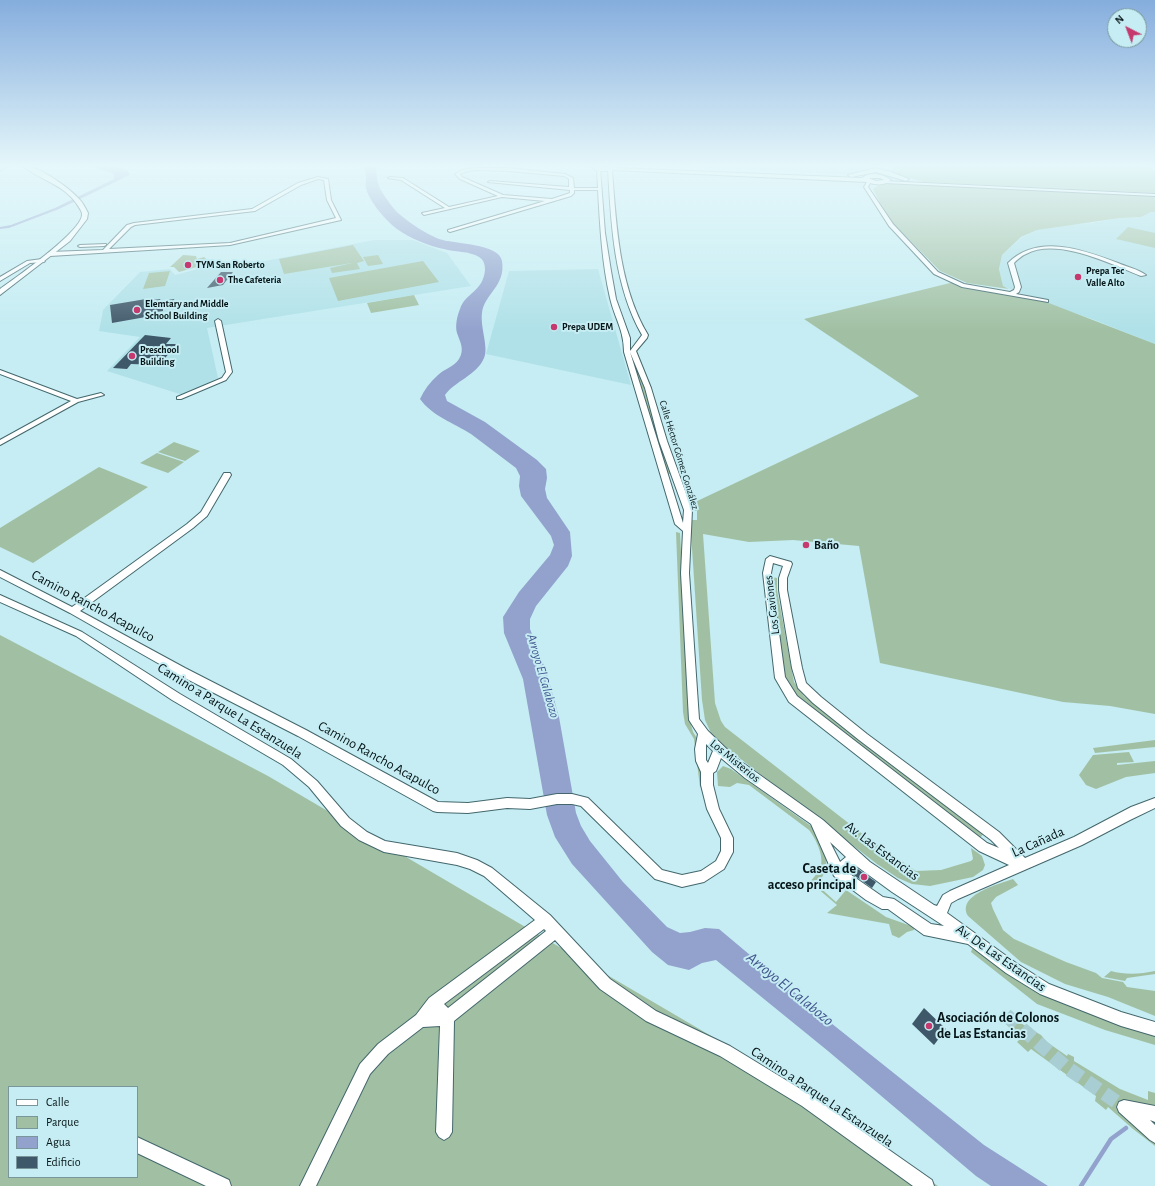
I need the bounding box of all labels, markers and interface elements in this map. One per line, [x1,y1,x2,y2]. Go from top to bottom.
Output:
north arrow [1107,8,1147,48]
text: N [1113,13,1126,26]
place label: TYM San Roberto [196,259,265,271]
marker: TYM San Roberto [183,260,193,270]
place label: Prepa Tec Valle Alto [1086,265,1125,288]
marker: Prepa Tec Valle Alto [1073,272,1083,282]
place label: The Cafeteria [228,274,281,286]
marker: The Cafeteria [215,275,225,285]
place label: Elemtary and Middle School Building [145,298,229,322]
marker: Elemtary and Middle School Building [132,305,142,315]
place label: Prepa UDEM [562,321,613,333]
marker: Prepa UDEM [549,322,559,332]
place label: Preschool Building [140,344,179,368]
marker: Preschool Building [127,351,137,361]
street label: Calle Héctor Gómez González [657,399,701,511]
place label: Baño [814,538,839,552]
marker: Baño [801,540,811,550]
street label: Camino Rancho Acapulco [29,566,157,646]
street label: Los Gaviones [761,575,783,635]
water label: Arroyo El Calabozo [524,632,562,720]
street label: Camino a Parque La Estanzuela [154,659,306,763]
street label: Camino Rancho Acapulco [315,717,443,799]
street label: Los Misterios [707,736,763,786]
street label: Av. Las Estancias [842,818,922,884]
street label: La Cañada [1009,823,1067,861]
place label: Caseta de acceso principal [768,861,856,894]
marker: Caseta de acceso principal [859,872,869,882]
street label: Av. De Las Estancias [953,921,1049,995]
water label: Arroyo El Calabozo [743,948,837,1030]
place label: Asociación de Colonos de Las Estancias [937,1010,1059,1042]
marker: Asociación de Colonos de Las Estancias [924,1021,934,1031]
street label: Camino a Parque La Estanzuela [748,1043,896,1151]
legend [8,1086,138,1178]
text: Calle [46,1096,69,1108]
text: Parque [46,1116,79,1128]
text: Agua [46,1136,70,1148]
text: Edificio [46,1156,81,1168]

